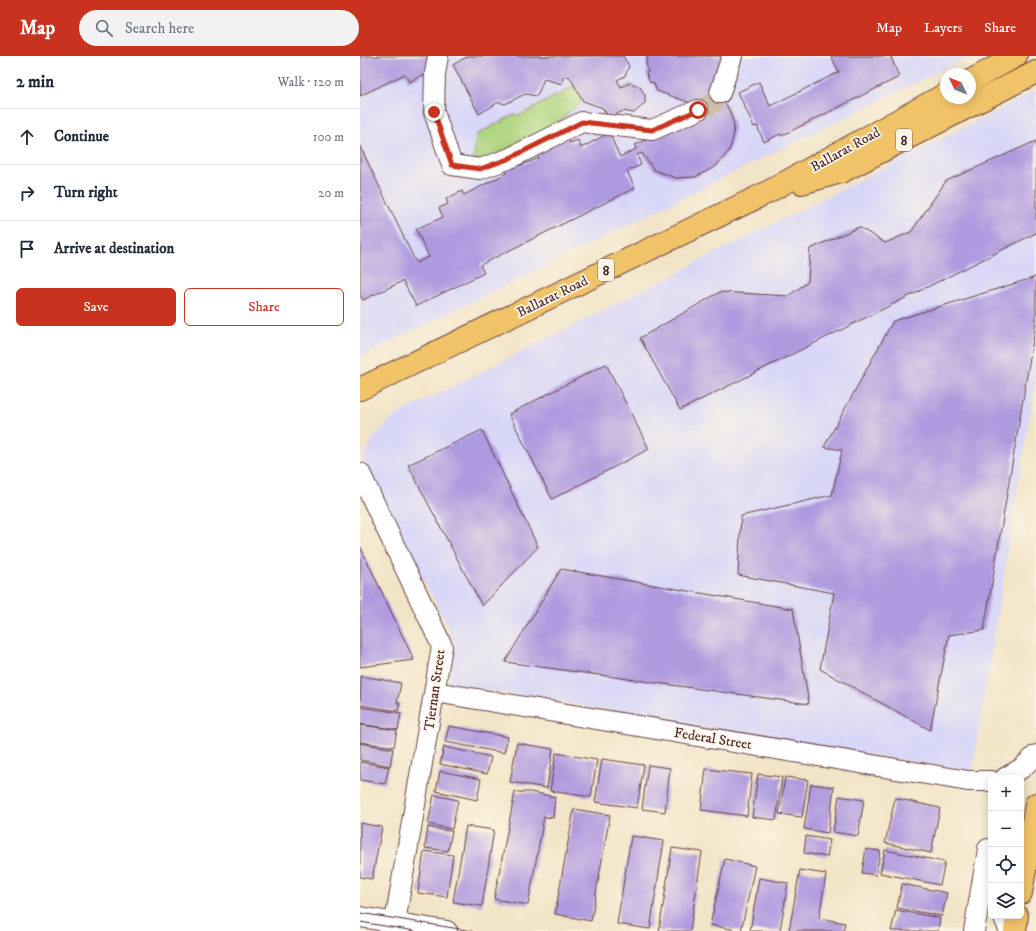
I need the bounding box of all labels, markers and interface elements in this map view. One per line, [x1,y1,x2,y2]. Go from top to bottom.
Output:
search box [79,10,359,46]
text: Map [20,17,55,40]
icon: search [93,17,115,39]
text: Search here [125,19,194,38]
text: Map [876,19,902,37]
text: Layers [924,19,962,37]
text: Share [984,19,1016,37]
north arrow [940,68,976,104]
text: 2 min [16,71,54,93]
text: Walk · 120 m [278,74,344,90]
route start [689,101,707,119]
route end [425,103,443,121]
street label: Ballarat Road [808,123,883,176]
icon: ahead [16,126,38,148]
text: Continue [54,127,109,146]
text: 100 m [313,129,344,145]
road number: 8 [896,129,912,151]
icon: right [16,182,38,204]
text: Turn right [54,183,117,202]
text: 20 m [318,185,344,201]
icon: arrive [16,238,38,260]
text: Arrive at destination [54,239,174,258]
road number: 8 [598,259,614,281]
street label: Ballarat Road [514,272,591,322]
button: Save [16,288,176,326]
button: Share [184,288,344,326]
street label: Tiernan Street [420,648,450,732]
street label: Federal Street [673,724,753,754]
map controls [988,775,1024,919]
button: + [988,775,1024,811]
button: − [988,811,1024,847]
button: locate [988,847,1024,883]
button: layers [988,883,1024,919]

